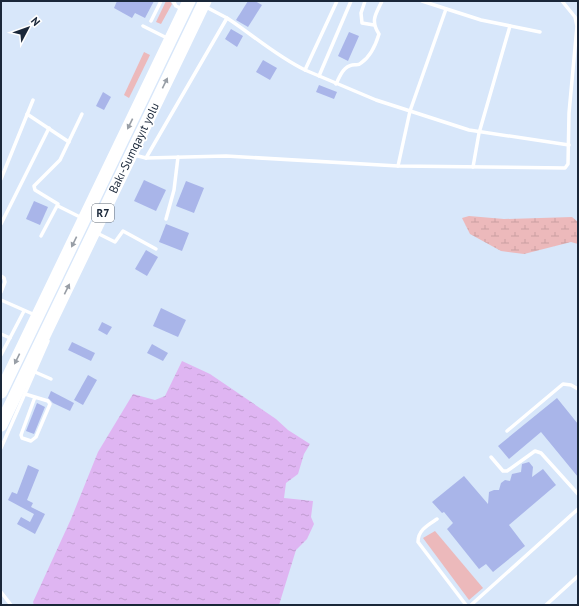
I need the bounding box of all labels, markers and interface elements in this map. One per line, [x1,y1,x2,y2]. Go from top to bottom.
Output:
north arrow [8,8,48,48]
text: N [28,14,43,29]
one-way arrow [162,78,168,89]
street label: Bakı-Sumqayıt yolu [105,100,162,196]
one-way arrow [127,119,133,130]
road number: R7 [92,204,114,222]
one-way arrow [71,236,77,247]
one-way arrow [64,283,70,295]
one-way arrow [14,353,20,365]

